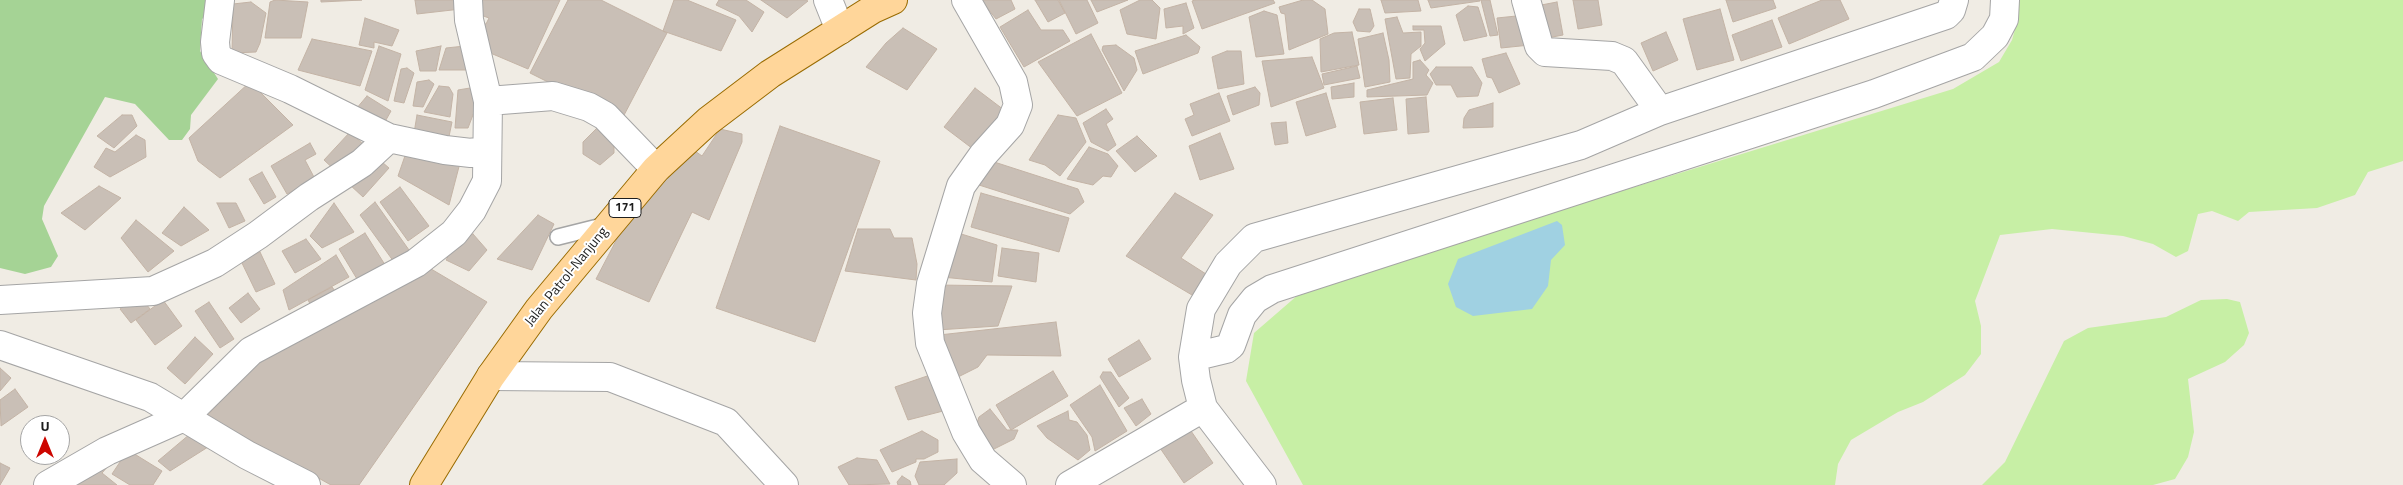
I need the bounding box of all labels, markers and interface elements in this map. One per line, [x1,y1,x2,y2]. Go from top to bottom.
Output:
road number: 171 [609,198,641,218]
street label: Jalan Patrol-Nanjung [522,224,612,330]
north arrow [20,415,70,465]
text: U [40,415,50,436]

